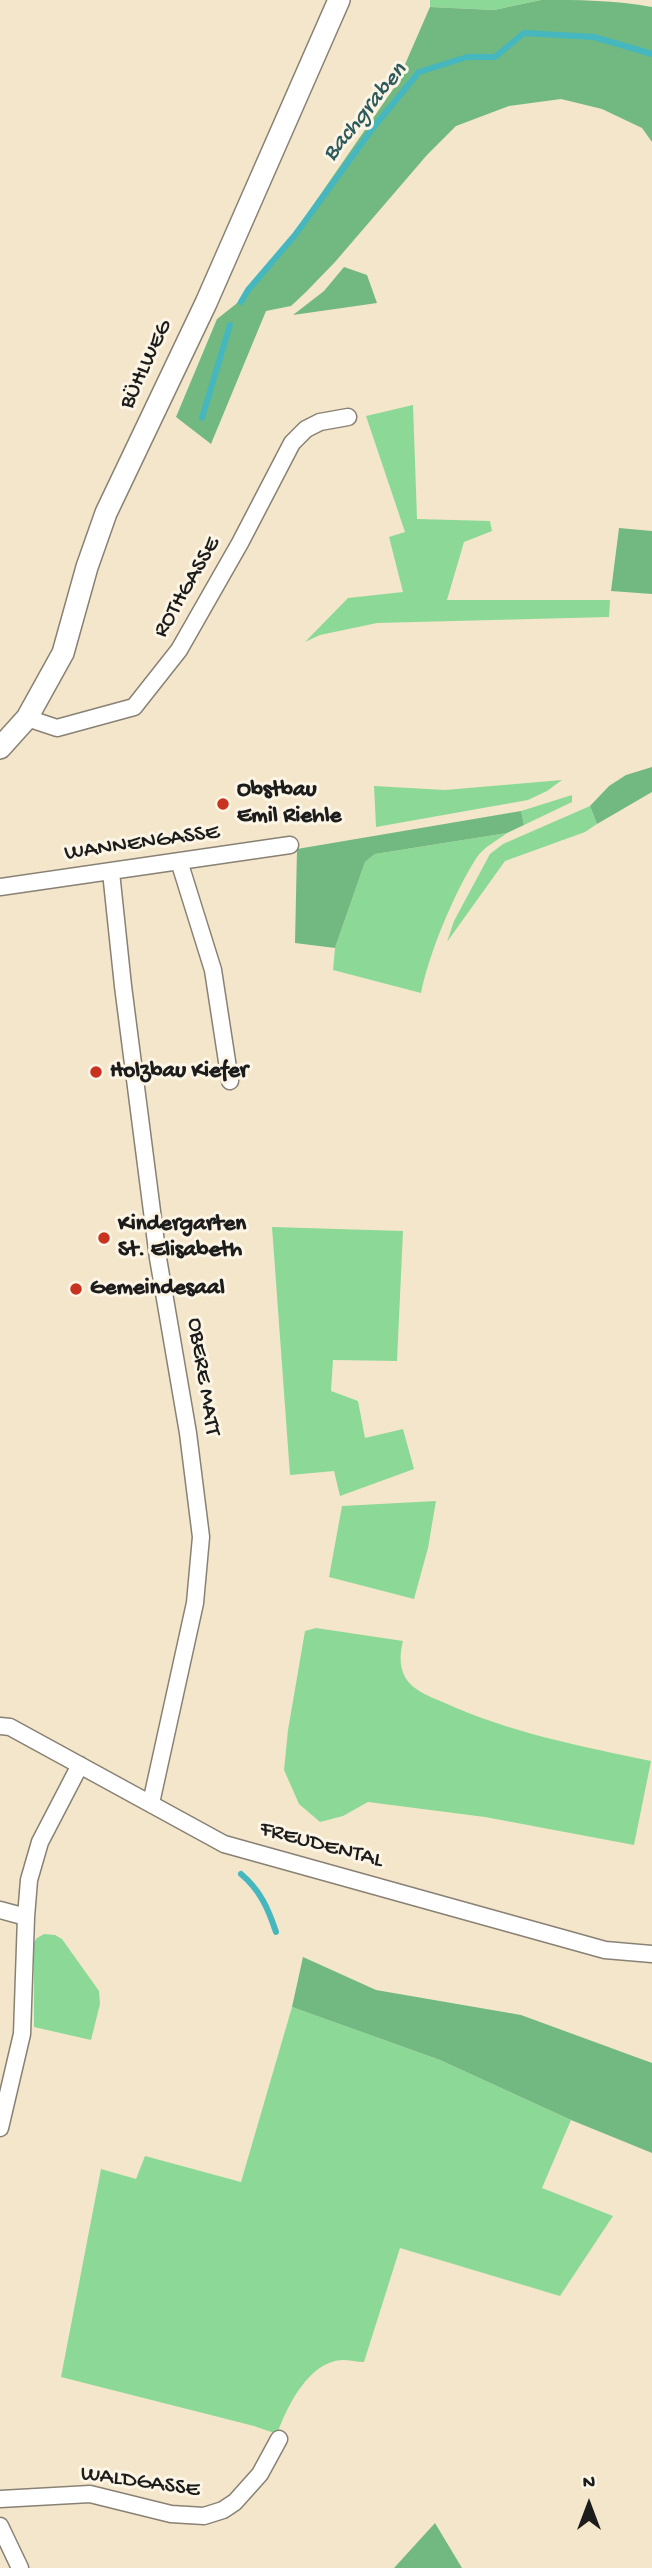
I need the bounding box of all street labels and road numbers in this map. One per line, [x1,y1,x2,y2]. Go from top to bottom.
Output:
street label: BÜHLWEG [114,316,180,414]
street label: ROTHGASSE [148,533,228,643]
street label: WANNENGASSE [63,819,221,869]
street label: OBERE MATT [179,1316,225,1438]
street label: FREUDENTAL [256,1816,386,1876]
street label: WALDGASSE [79,2461,201,2505]

